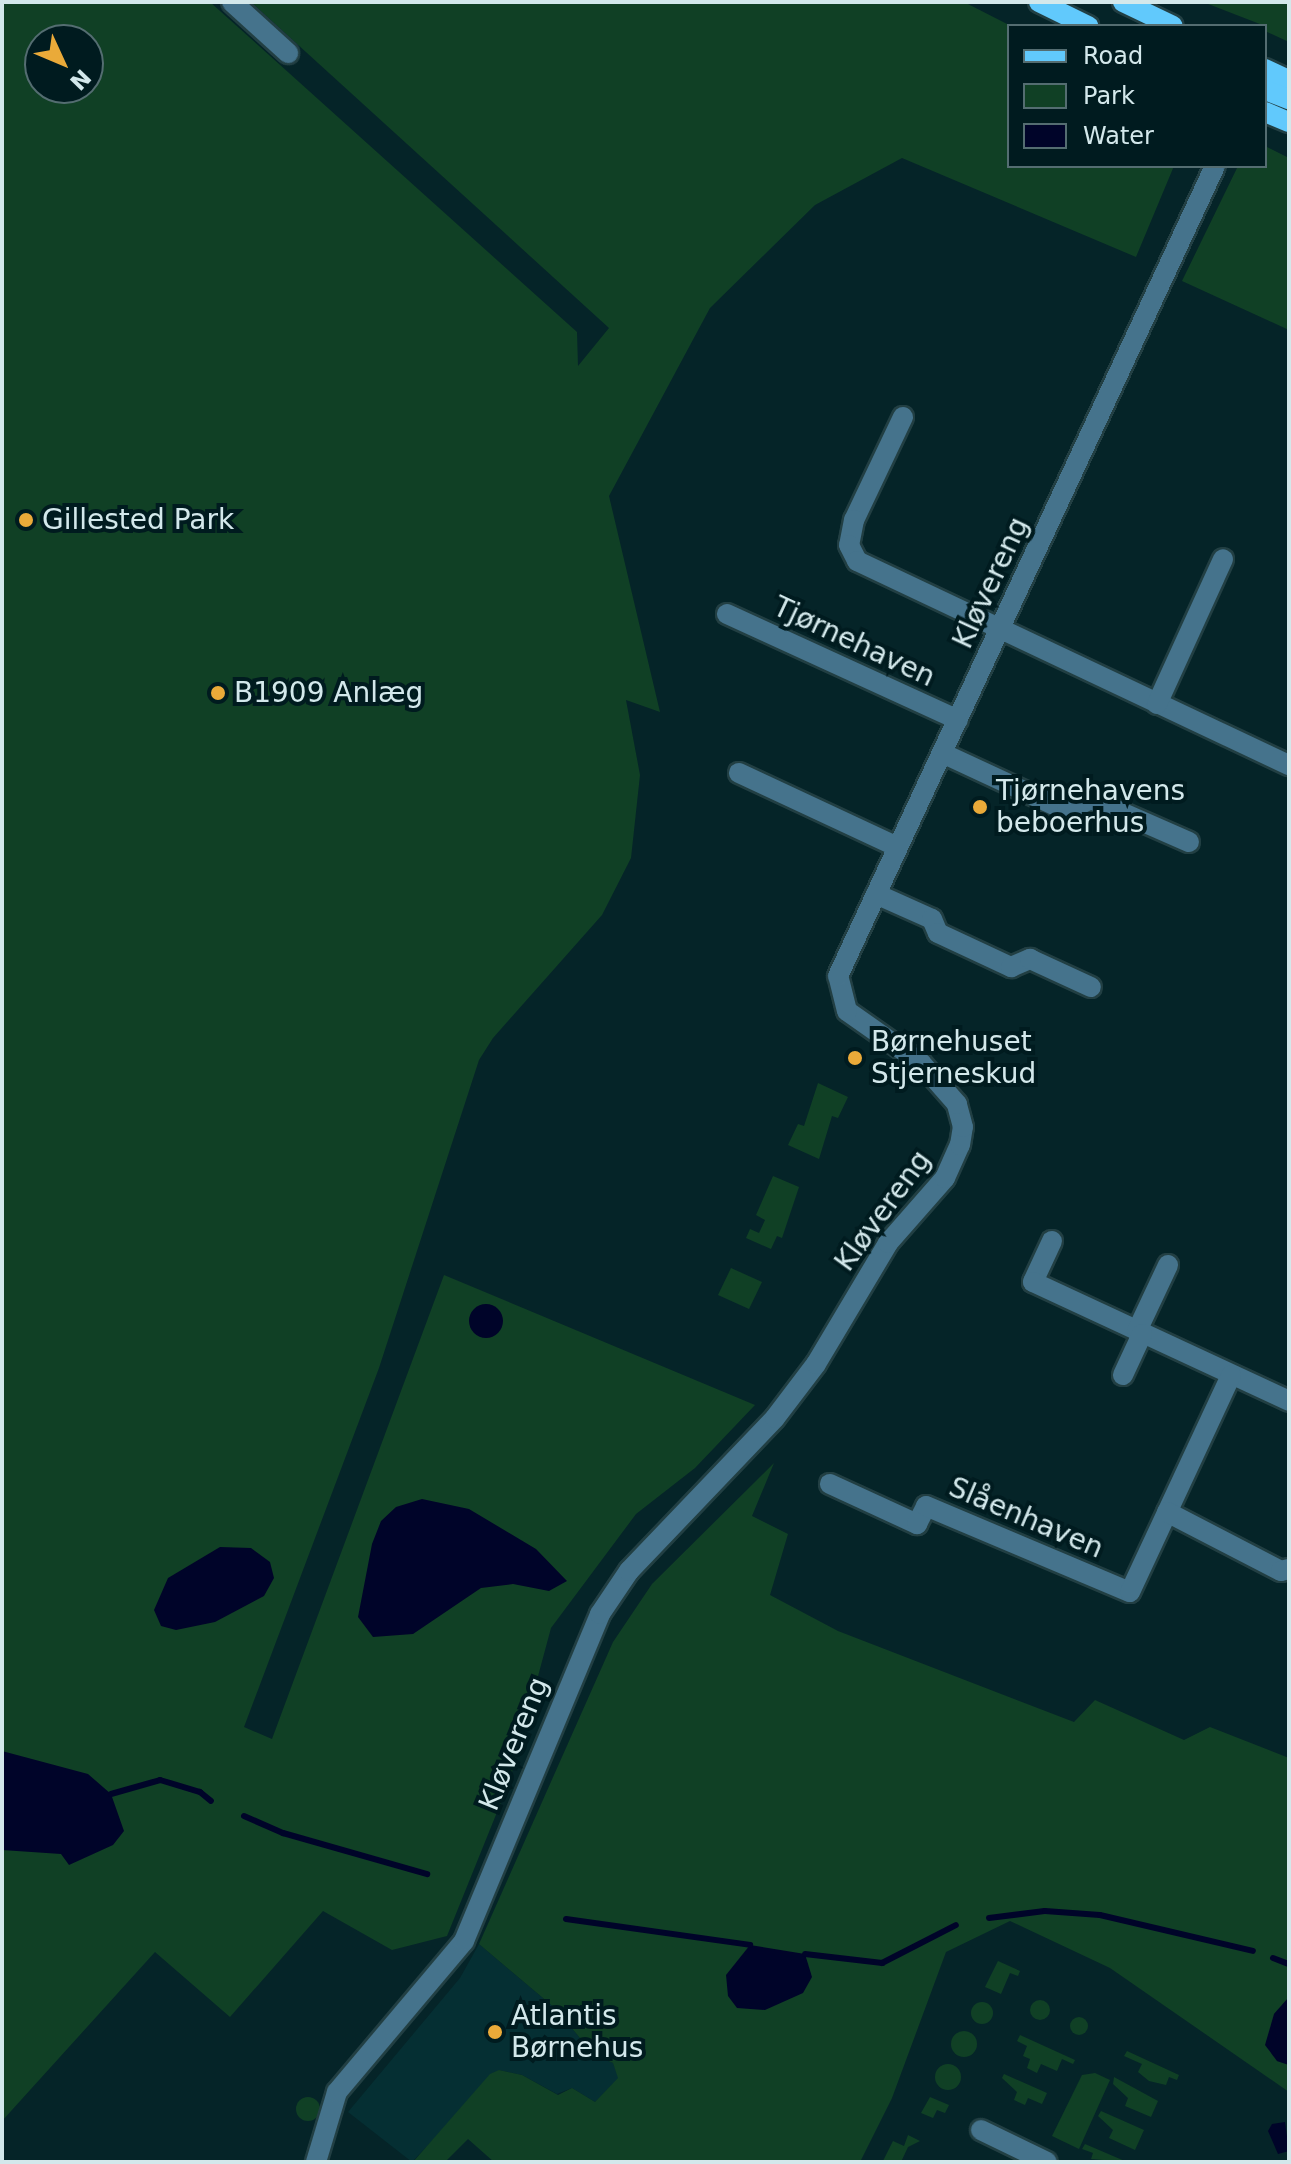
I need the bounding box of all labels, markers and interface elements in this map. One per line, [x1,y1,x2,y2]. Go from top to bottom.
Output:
north arrow [24,24,104,104]
legend [1007,24,1267,168]
text: Road [1083,42,1143,70]
text: N [65,64,96,95]
text: Park [1083,82,1135,110]
text: Water [1083,122,1154,150]
place label: Gillested Park [42,503,234,537]
marker: Gillested Park [17,511,35,529]
street label: Kløvereng [946,512,1036,654]
street label: Tjørnehaven [768,590,940,694]
place label: B1909 Anlæg [234,676,423,710]
marker: B1909 Anlæg [209,684,227,702]
place label: Tjørnehavens beboerhus [996,774,1185,840]
marker: Tjørnehavens beboerhus [971,798,989,816]
place label: Børnehuset Stjerneskud [871,1025,1036,1091]
marker: Børnehuset Stjerneskud [846,1049,864,1067]
street label: Kløvereng [828,1144,938,1278]
street label: Slåenhaven [944,1470,1108,1566]
street label: Kløvereng [472,1672,556,1816]
place label: Atlantis Børnehus [511,1999,643,2065]
marker: Atlantis Børnehus [486,2023,504,2041]

